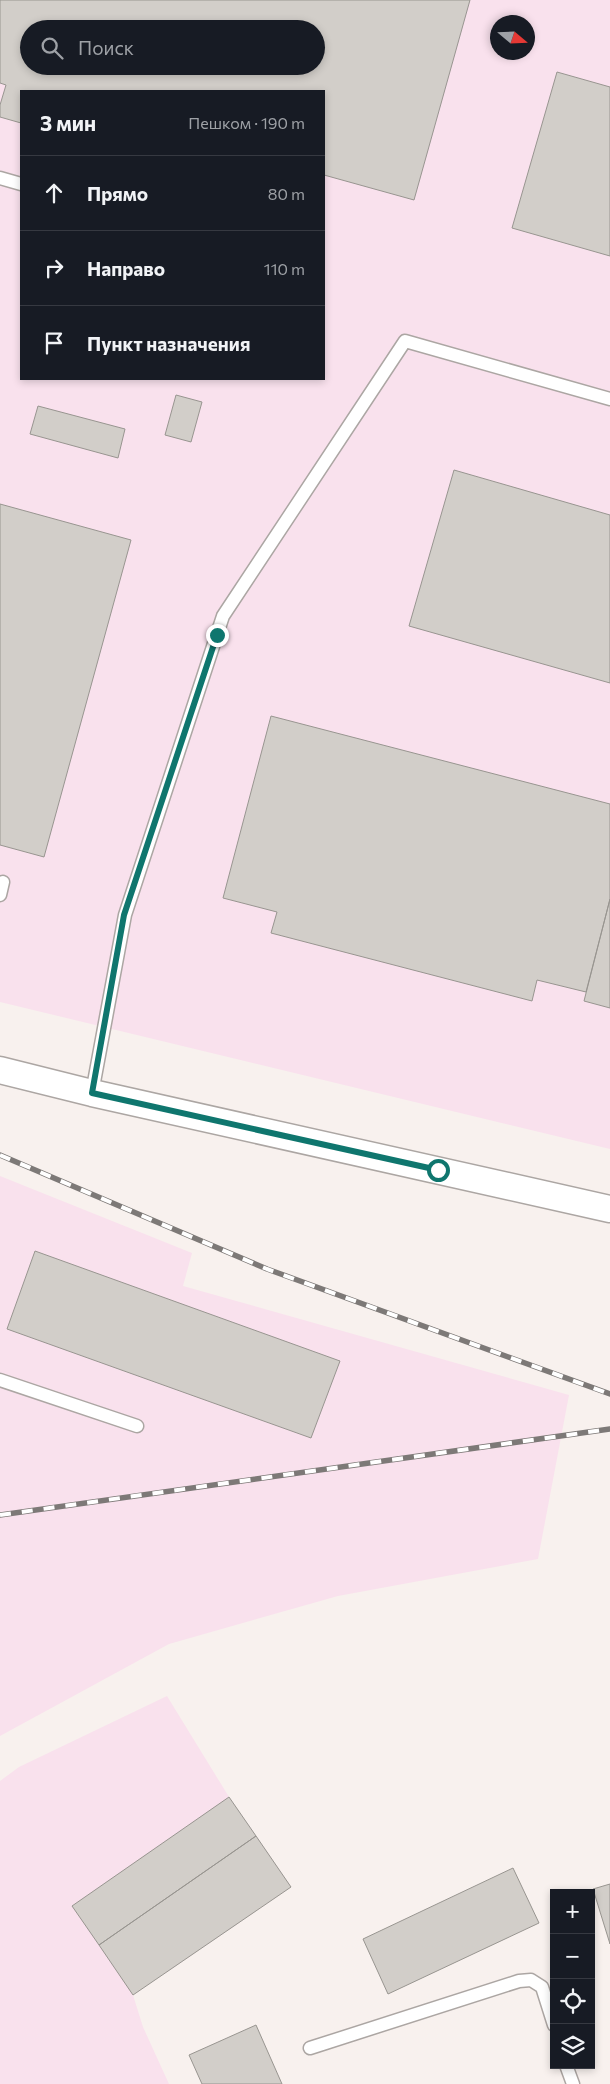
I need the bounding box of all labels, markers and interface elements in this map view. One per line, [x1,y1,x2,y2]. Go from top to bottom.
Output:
north arrow [490,15,535,60]
search box [20,20,325,75]
icon: search [38,34,66,62]
text: Поиск [78,36,134,59]
text: 3 мин [40,110,96,135]
text: Пешком · 190 m [188,113,305,132]
icon: ahead [40,179,68,207]
text: Прямо [87,182,148,205]
text: 80 m [268,184,305,203]
icon: right [40,254,68,282]
text: Направо [87,257,165,280]
text: 110 m [264,259,305,278]
icon: arrive [40,329,68,357]
text: Пункт назначения [87,332,250,355]
route end [206,624,229,647]
route start [427,1159,450,1182]
map controls [550,1889,595,2069]
button: + [550,1889,595,1934]
button: − [550,1934,595,1979]
button: locate [550,1979,595,2024]
button: layers [550,2024,595,2069]

